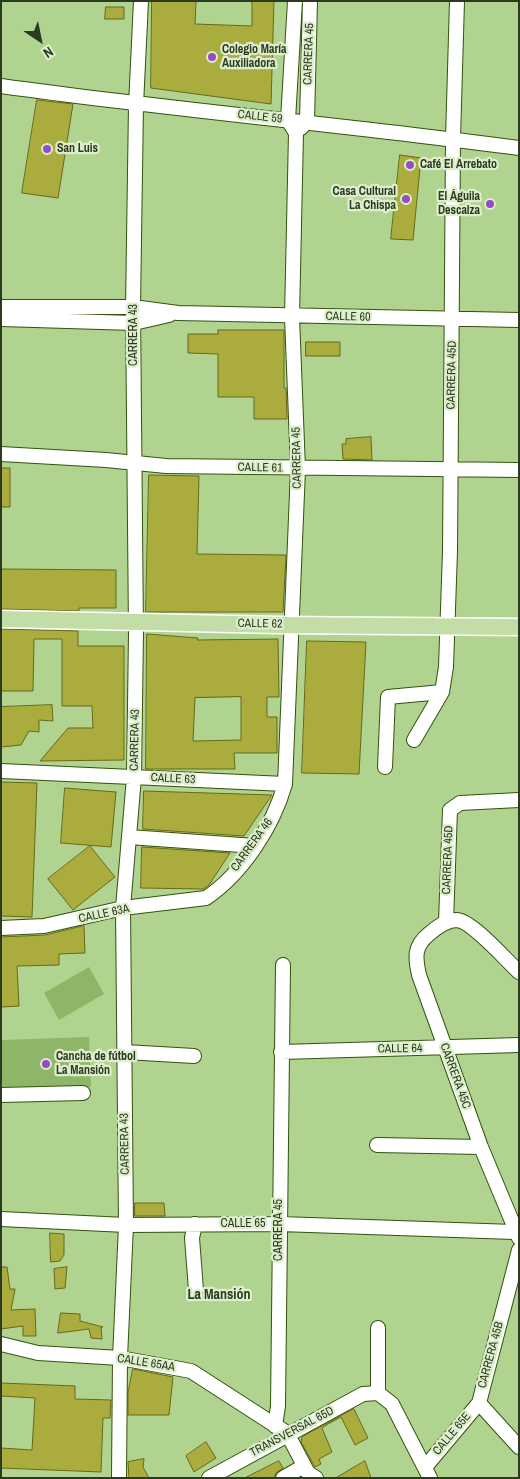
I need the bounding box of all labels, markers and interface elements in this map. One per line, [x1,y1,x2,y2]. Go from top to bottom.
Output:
north arrow [15,15,65,65]
street label: CARRERA 45 [301,23,317,85]
text: N [40,43,57,62]
place label: Colegio María Auxiliadora [222,43,287,71]
marker: Colegio María Auxiliadora [206,51,218,63]
street label: CALLE 59 [237,107,283,127]
place label: San Luis [57,142,98,156]
marker: San Luis [41,143,53,155]
place label: Café El Arrebato [420,158,497,172]
marker: Café El Arrebato [404,159,416,171]
place label: Casa Cultural La Chispa [333,185,396,213]
place label: El Águila Descalza [438,190,480,218]
marker: Casa Cultural La Chispa [400,193,412,205]
marker: El Águila Descalza [484,198,496,210]
street label: CARRERA 43 [127,304,141,366]
street label: CALLE 60 [325,309,371,325]
street label: CARRERA 45D [444,340,460,410]
street label: CARRERA 45 [289,427,305,489]
street label: CALLE 61 [237,460,283,476]
street label: CALLE 62 [237,616,283,632]
street label: CARRERA 43 [127,709,143,771]
street label: CALLE 63 [150,771,196,787]
street label: CARRERA 46 [228,816,276,874]
street label: CARRERA 45D [440,825,456,895]
street label: CALLE 63A [77,902,131,926]
street label: CALLE 64 [377,1041,423,1057]
street label: CARRERA 45C [436,1041,474,1111]
place label: Cancha de fútbol La Mansión [56,1050,136,1078]
marker: Cancha de fútbol La Mansión [40,1058,52,1070]
street label: CARRERA 43 [117,1113,133,1175]
street label: CARRERA 45 [272,1199,286,1261]
street label: CALLE 65 [221,1217,265,1231]
district label: La Mansión [187,1287,251,1303]
street label: CARRERA 45B [475,1320,507,1390]
street label: CALLE 65AA [116,1351,176,1375]
street label: TRANSVERSAL 65D [248,1404,336,1460]
street label: CALLE 65E [430,1410,474,1458]

